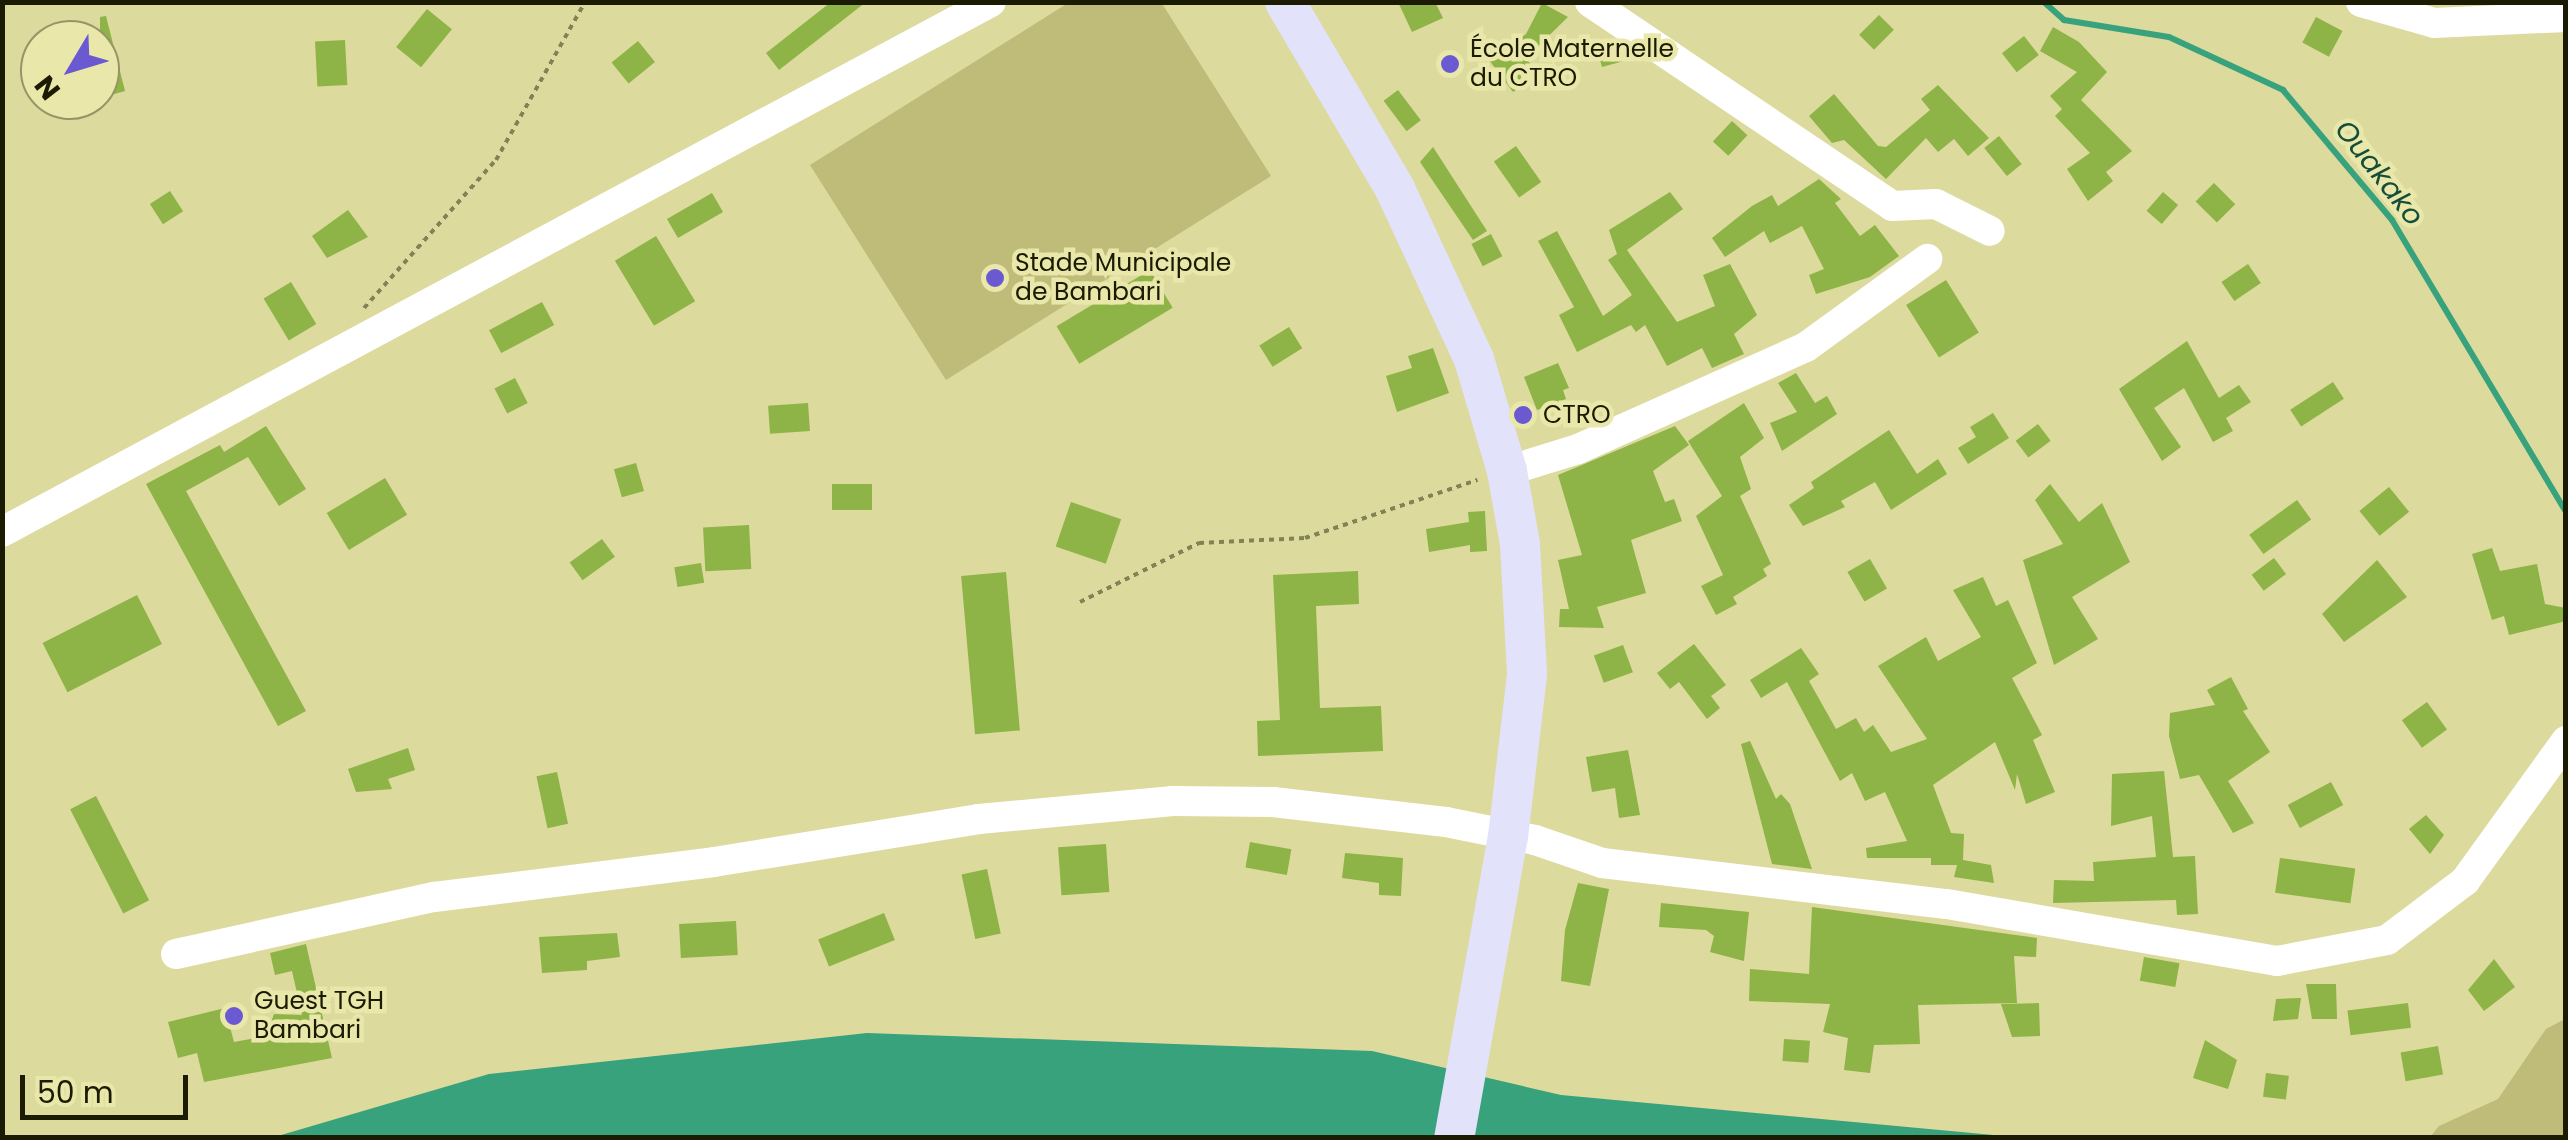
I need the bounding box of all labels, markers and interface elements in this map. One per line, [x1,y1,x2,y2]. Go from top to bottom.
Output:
north arrow [20,20,120,120]
place label: École Maternelle du CTRO [1470,35,1674,94]
marker: École Maternelle du CTRO [1439,53,1461,75]
text: N [26,67,69,108]
water label: Ouakako [2327,114,2431,232]
place label: Stade Municipale de Bambari [1015,249,1231,308]
marker: Stade Municipale de Bambari [984,267,1006,289]
place label: CTRO [1543,400,1611,430]
marker: CTRO [1512,404,1534,426]
place label: Guest TGH Bambari [254,987,384,1046]
marker: Guest TGH Bambari [223,1005,245,1027]
scale bar [25,1055,192,1117]
text: 50 m [37,1071,114,1114]

